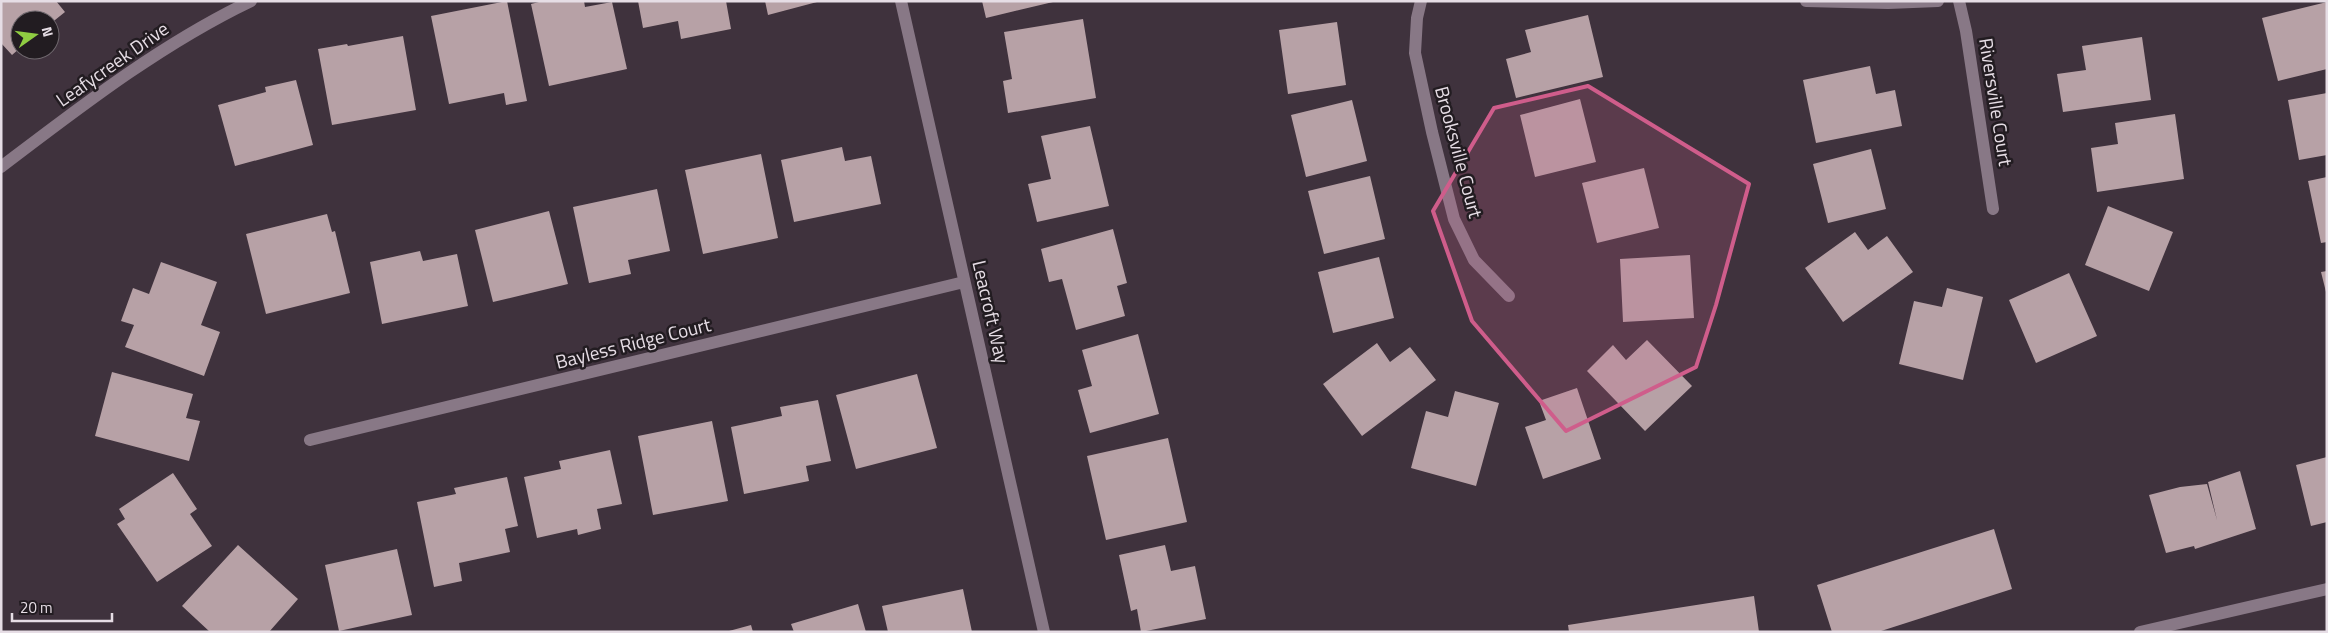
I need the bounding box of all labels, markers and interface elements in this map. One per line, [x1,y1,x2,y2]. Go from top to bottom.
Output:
north arrow [10,10,60,60]
street label: Leafycreek Drive [49,14,174,113]
text: N [37,24,59,39]
street label: Riversville Court [1972,36,2021,168]
street label: Brooksville Court [1428,83,1491,221]
street label: Leacroft Way [966,257,1017,366]
street label: Bayless Ridge Court [552,309,714,376]
scale bar [12,590,112,622]
text: 20 m [20,596,53,619]

